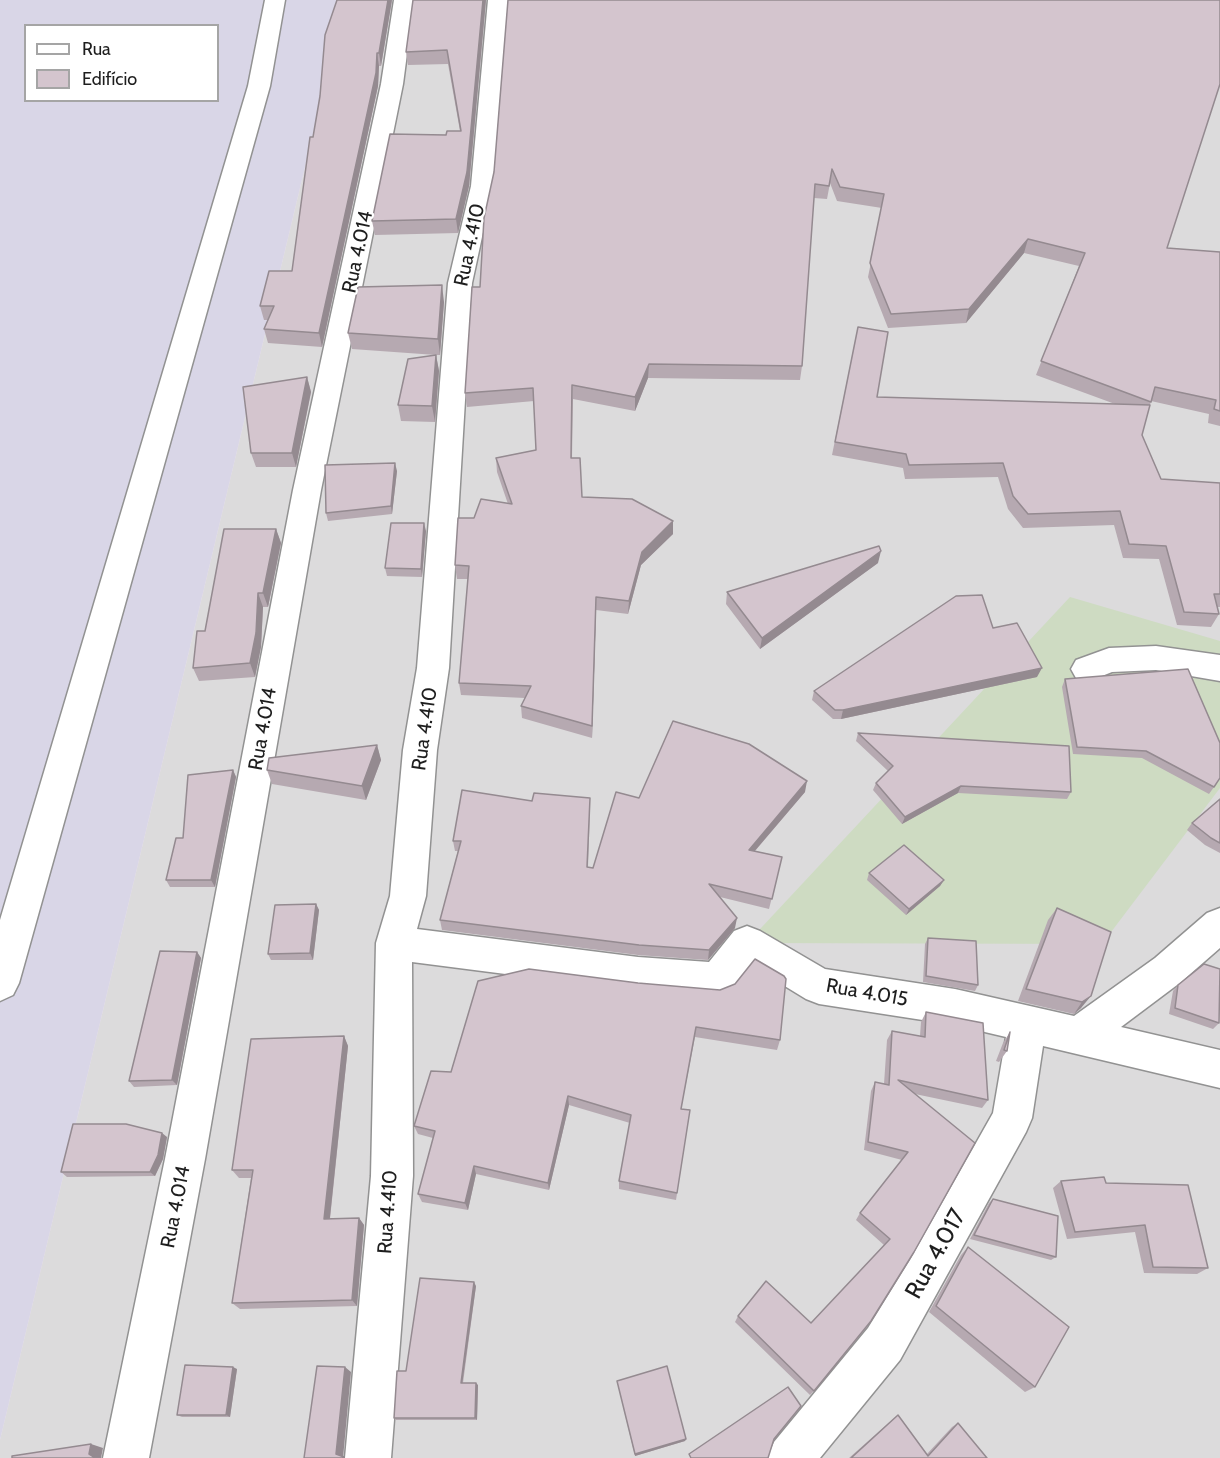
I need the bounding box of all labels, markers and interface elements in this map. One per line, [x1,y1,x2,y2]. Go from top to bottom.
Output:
legend [24,24,219,102]
text: Rua [82,38,111,60]
text: Edifício [82,68,137,90]
street label: Rua 4.410 [450,201,490,289]
street label: Rua 4.014 [338,209,378,295]
street label: Rua 4.014 [244,686,282,772]
street label: Rua 4.410 [407,686,443,772]
street label: Rua 4.015 [824,974,910,1012]
street label: Rua 4.014 [156,1164,196,1250]
street label: Rua 4.410 [373,1169,403,1255]
street label: Rua 4.017 [900,1204,972,1304]

